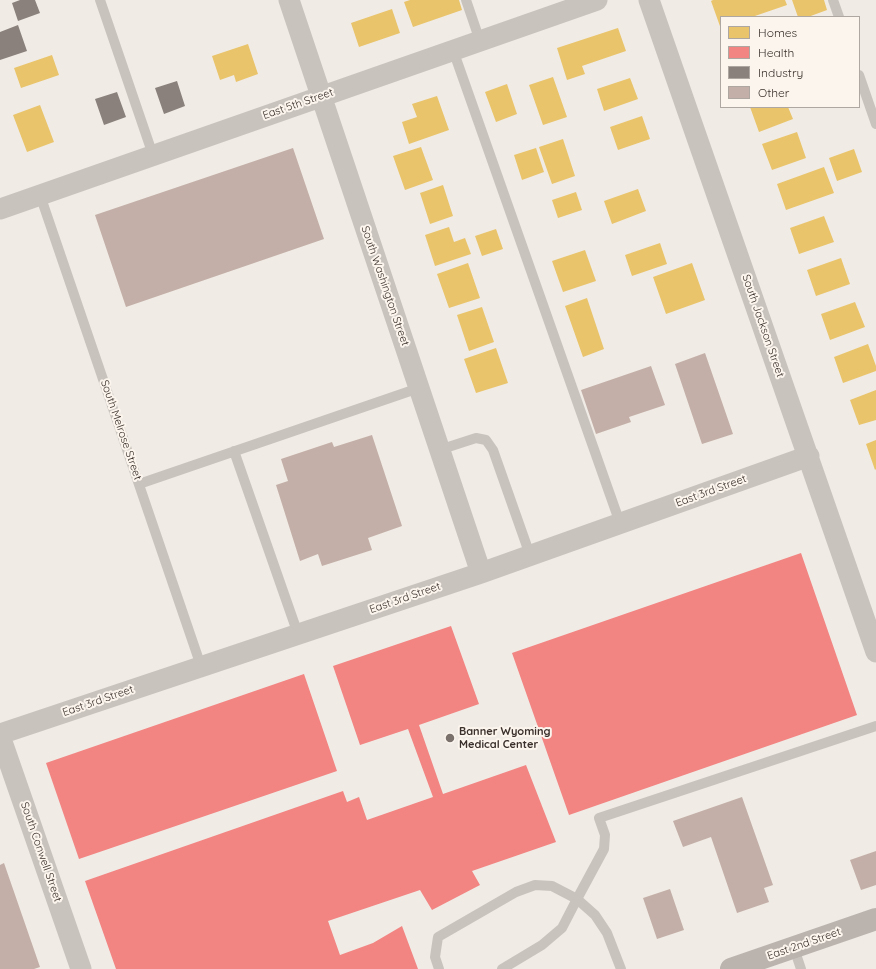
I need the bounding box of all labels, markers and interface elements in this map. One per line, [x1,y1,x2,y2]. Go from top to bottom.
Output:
legend [720,16,860,108]
text: Homes [758,25,797,40]
text: Health [758,45,794,60]
text: Industry [758,65,803,80]
text: Other [758,85,789,100]
street label: East 5th Street [261,86,335,122]
street label: South Washington Street [358,224,412,348]
street label: South Jackson Street [739,273,787,379]
street label: South Melrose Street [98,378,144,482]
street label: East 3rd Street [674,472,748,510]
street label: East 3rd Street [368,580,442,616]
street label: East 3rd Street [61,683,135,719]
place label: Banner Wyoming Medical Center [459,725,551,751]
marker: Banner Wyoming Medical Center [444,732,456,744]
street label: South Conwell Street [18,800,64,904]
street label: East 2nd Street [765,925,843,963]

